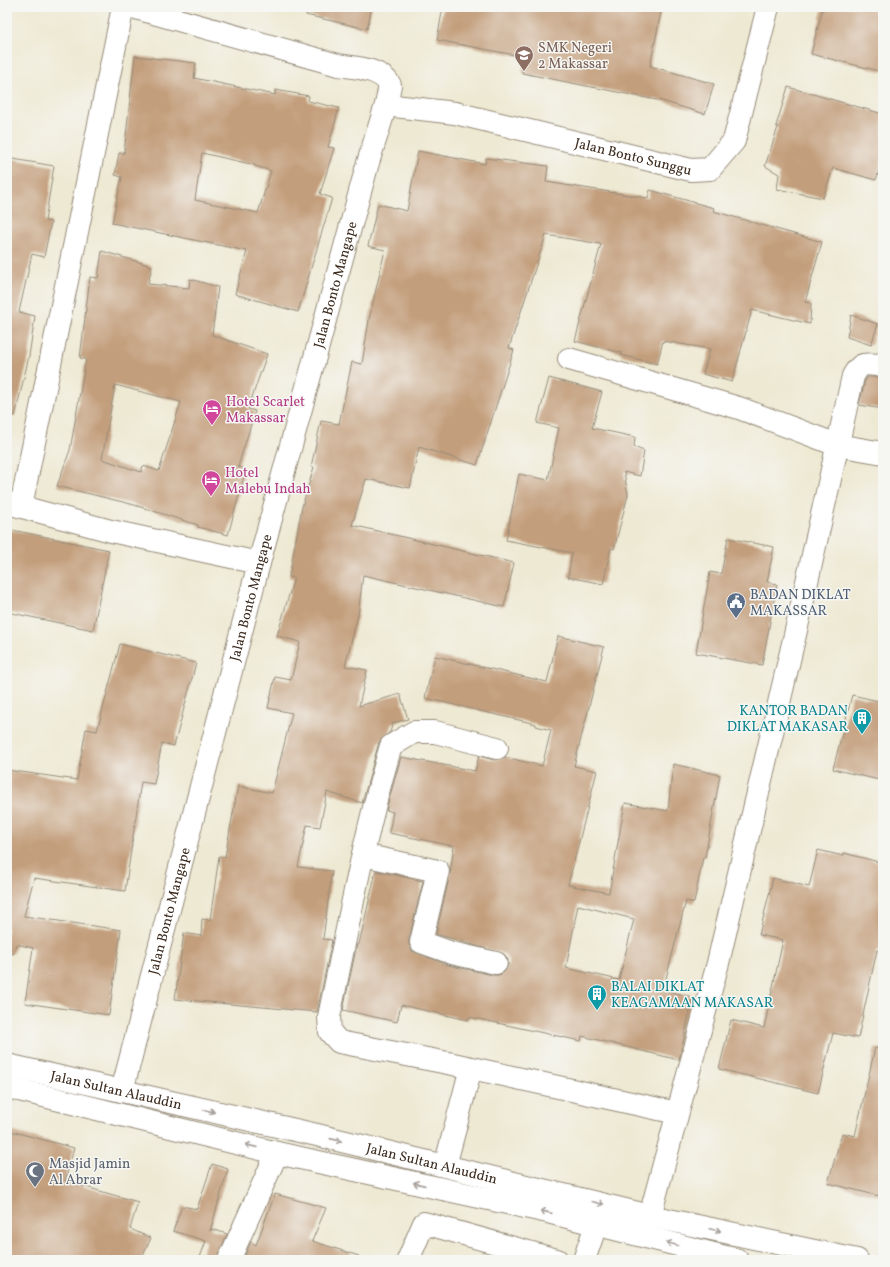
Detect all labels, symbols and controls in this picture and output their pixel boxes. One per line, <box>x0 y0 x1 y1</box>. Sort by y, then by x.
place label: SMK Negeri 2 Makassar <box>538 39 612 74</box>
school or university icon: SMK Negeri 2 Makassar <box>513 44 535 72</box>
street label: Jalan Bonto Sunggu <box>573 134 694 181</box>
street label: Jalan Bonto Mangape <box>310 219 363 351</box>
place label: Hotel Scarlet Makassar <box>226 393 305 428</box>
hotel icon: Hotel Scarlet Makassar <box>201 398 223 426</box>
place label: Hotel Malebu Indah <box>225 464 311 499</box>
hotel icon: Hotel Malebu Indah <box>200 469 222 497</box>
street label: Jalan Bonto Mangape <box>226 532 278 663</box>
place label: BADAN DIKLAT MAKASSAR <box>750 586 851 621</box>
public building icon: BADAN DIKLAT MAKASSAR <box>725 591 747 619</box>
place label: KANTOR BADAN DIKLAT MAKASAR <box>727 702 848 737</box>
building icon: KANTOR BADAN DIKLAT MAKASAR <box>851 707 873 735</box>
street label: Jalan Bonto Mangape <box>145 845 196 977</box>
place label: BALAI DIKLAT KEAGAMAAN MAKASAR <box>611 978 774 1013</box>
building icon: BALAI DIKLAT KEAGAMAAN MAKASAR <box>586 983 608 1011</box>
street label: Jalan Sultan Alauddin <box>48 1067 183 1115</box>
one-way arrow <box>202 1107 215 1115</box>
one-way arrow <box>329 1136 342 1144</box>
street label: Jalan Sultan Alauddin <box>364 1139 499 1189</box>
one-way arrow <box>245 1142 258 1150</box>
place label: Masjid Jamin Al Abrar <box>49 1155 130 1190</box>
mosque icon: Masjid Jamin Al Abrar <box>24 1160 46 1188</box>
one-way arrow <box>413 1179 426 1187</box>
one-way arrow <box>591 1200 604 1207</box>
one-way arrow <box>540 1207 553 1215</box>
one-way arrow <box>708 1227 721 1235</box>
one-way arrow <box>666 1240 679 1247</box>

